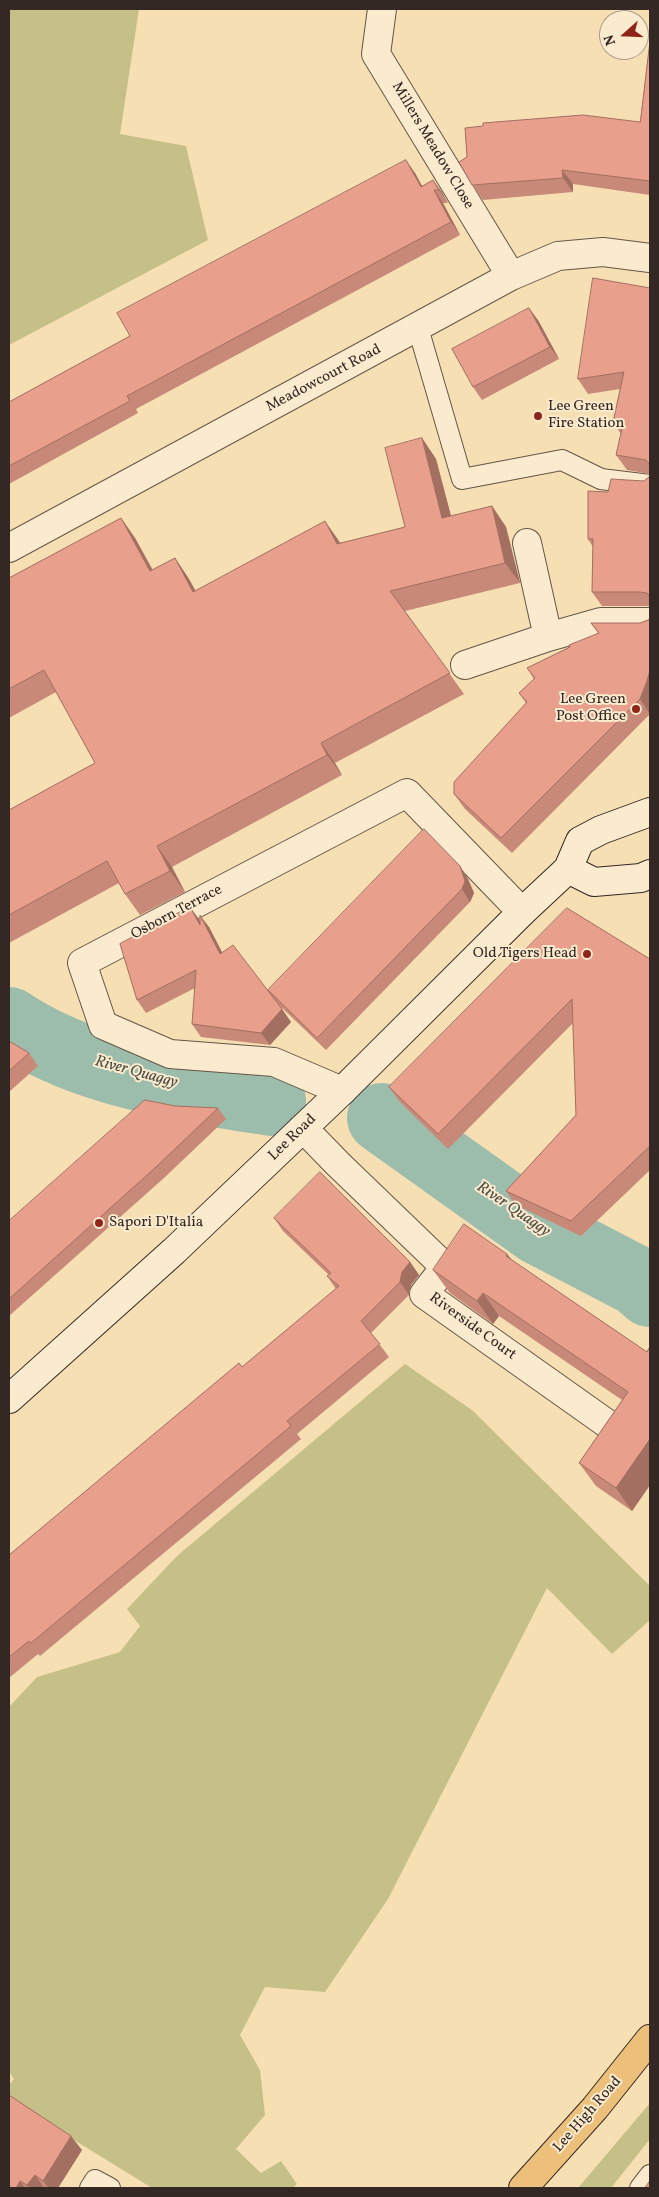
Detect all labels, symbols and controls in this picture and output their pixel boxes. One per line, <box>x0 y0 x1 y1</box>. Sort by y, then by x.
north arrow <box>599 10 649 60</box>
text: N <box>600 32 621 48</box>
street label: Millers Meadow Close <box>387 79 477 213</box>
street label: Meadowcourt Road <box>263 341 385 417</box>
place label: Lee Green Fire Station <box>548 398 624 433</box>
marker: Lee Green Fire Station <box>532 410 544 422</box>
place label: Lee Green Post Office <box>556 691 626 726</box>
marker: Lee Green Post Office <box>630 703 642 715</box>
street label: Osborn Terrace <box>128 881 226 945</box>
place label: Old Tigers Head <box>473 945 577 963</box>
marker: Old Tigers Head <box>581 948 593 960</box>
water label: River Quaggy <box>92 1053 180 1093</box>
street label: Lee Road <box>265 1111 321 1165</box>
water label: River Quaggy <box>472 1178 554 1242</box>
place label: Sapori D'Italia <box>109 1214 203 1232</box>
marker: Sapori D'Italia <box>93 1217 105 1229</box>
street label: Riverside Court <box>425 1289 519 1365</box>
street label: Lee High Road <box>550 2073 626 2157</box>

